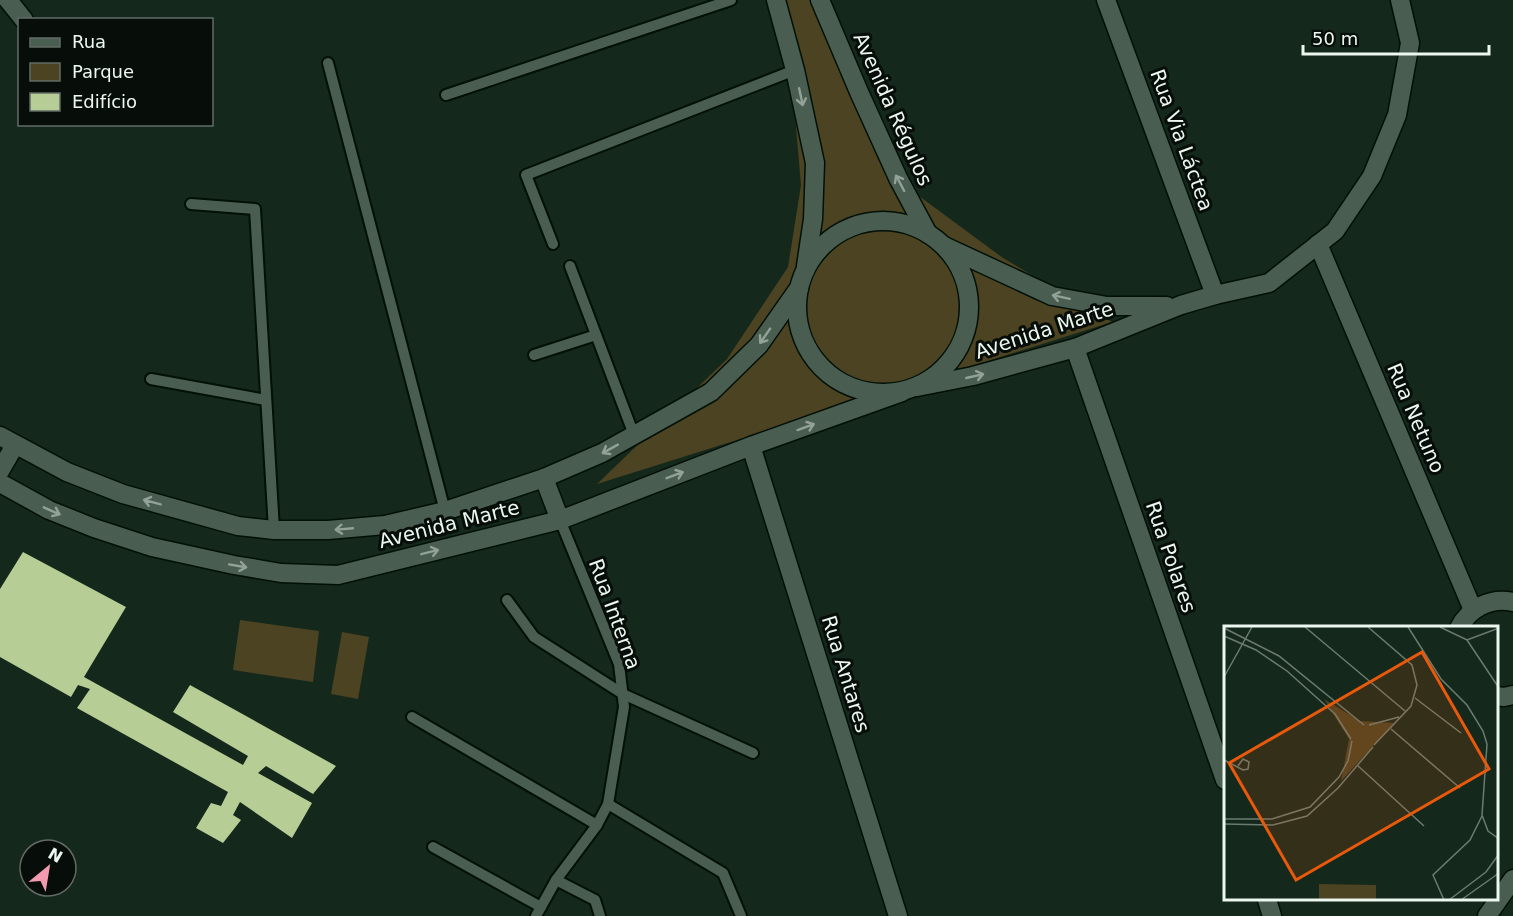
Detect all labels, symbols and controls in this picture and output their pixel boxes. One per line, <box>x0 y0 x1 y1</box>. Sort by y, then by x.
legend <box>18 18 213 126</box>
scale bar <box>1303 18 1489 56</box>
text: 50 m <box>1312 28 1358 49</box>
street label: Avenida Régulos <box>848 29 938 189</box>
text: Rua <box>72 31 106 52</box>
text: Parque <box>72 61 134 82</box>
street label: Rua Via Láctea <box>1145 66 1219 214</box>
one-way arrow <box>796 87 807 106</box>
text: Edifício <box>72 91 137 112</box>
one-way arrow <box>894 174 905 192</box>
one-way arrow <box>1051 291 1071 302</box>
street label: Avenida Marte <box>972 296 1116 364</box>
one-way arrow <box>759 327 771 343</box>
street label: Rua Netuno <box>1382 359 1450 477</box>
one-way arrow <box>965 369 984 381</box>
one-way arrow <box>796 420 815 431</box>
one-way arrow <box>601 444 619 455</box>
one-way arrow <box>666 469 684 480</box>
street label: Avenida Marte <box>376 495 522 553</box>
one-way arrow <box>143 496 162 508</box>
street label: Rua Polares <box>1141 498 1201 616</box>
one-way arrow <box>42 505 60 517</box>
one-way arrow <box>334 523 354 534</box>
one-way arrow <box>420 546 439 558</box>
street label: Rua Interna <box>584 555 646 673</box>
one-way arrow <box>228 561 247 572</box>
street label: Rua Antares <box>817 613 875 735</box>
inset map <box>1224 626 1498 901</box>
north arrow <box>18 838 78 898</box>
text: N <box>45 844 66 867</box>

